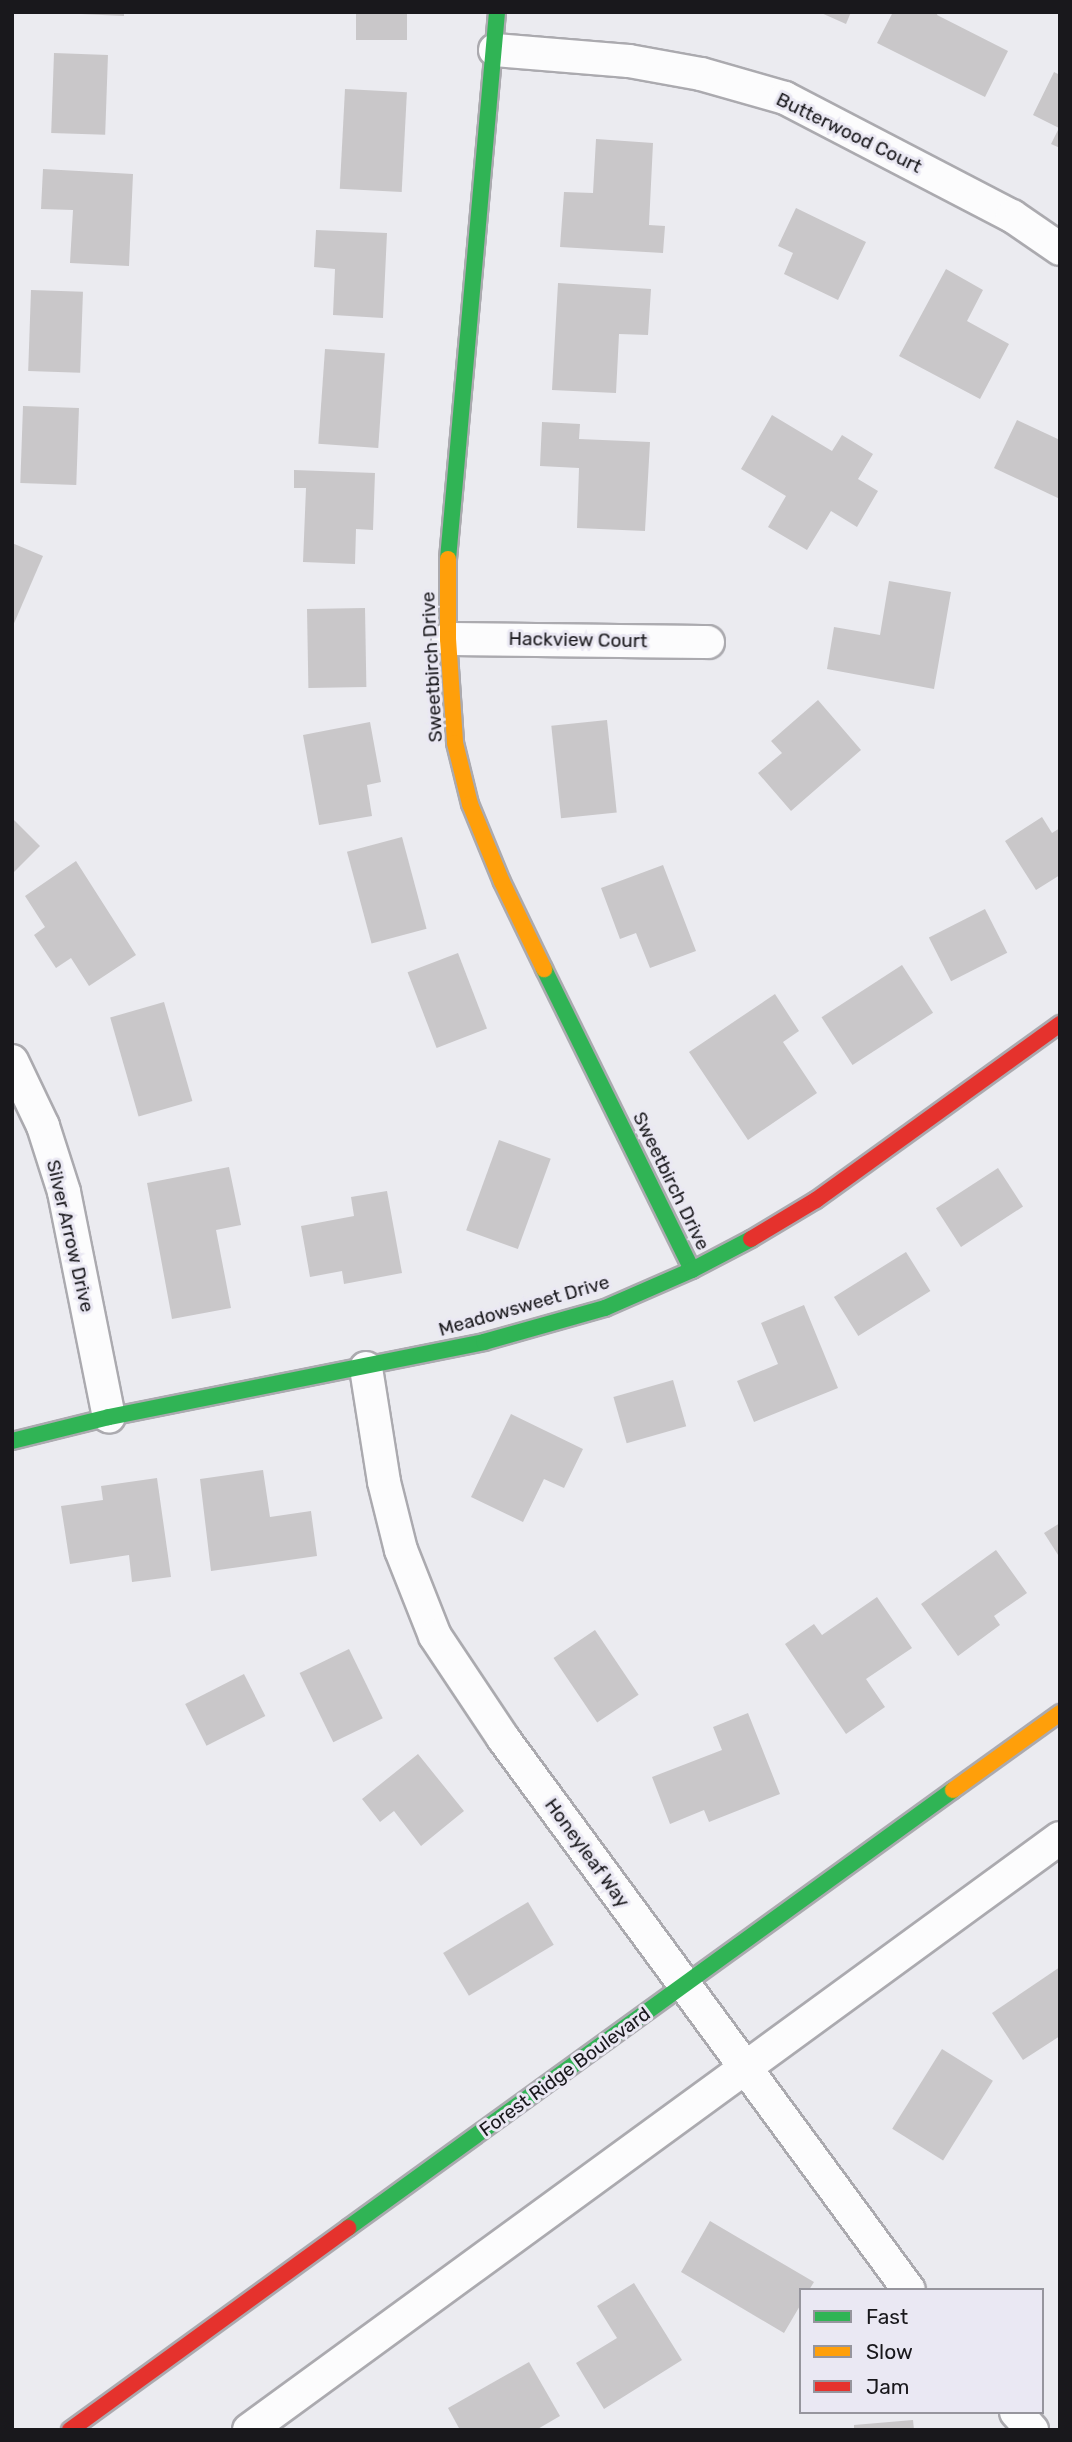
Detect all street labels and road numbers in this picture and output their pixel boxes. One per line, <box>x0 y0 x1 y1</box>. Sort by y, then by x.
street label: Butterwood Court <box>772 88 926 178</box>
street label: Sweetbirch Drive <box>417 591 447 743</box>
street label: Hackview Court <box>508 627 648 653</box>
street label: Sweetbirch Drive <box>628 1108 714 1254</box>
street label: Silver Arrow Drive <box>41 1157 99 1315</box>
street label: Meadowsweet Drive <box>436 1271 612 1341</box>
street label: Honeyleaf Way <box>540 1794 634 1912</box>
street label: Forest Ridge Boulevard <box>475 2002 655 2142</box>

